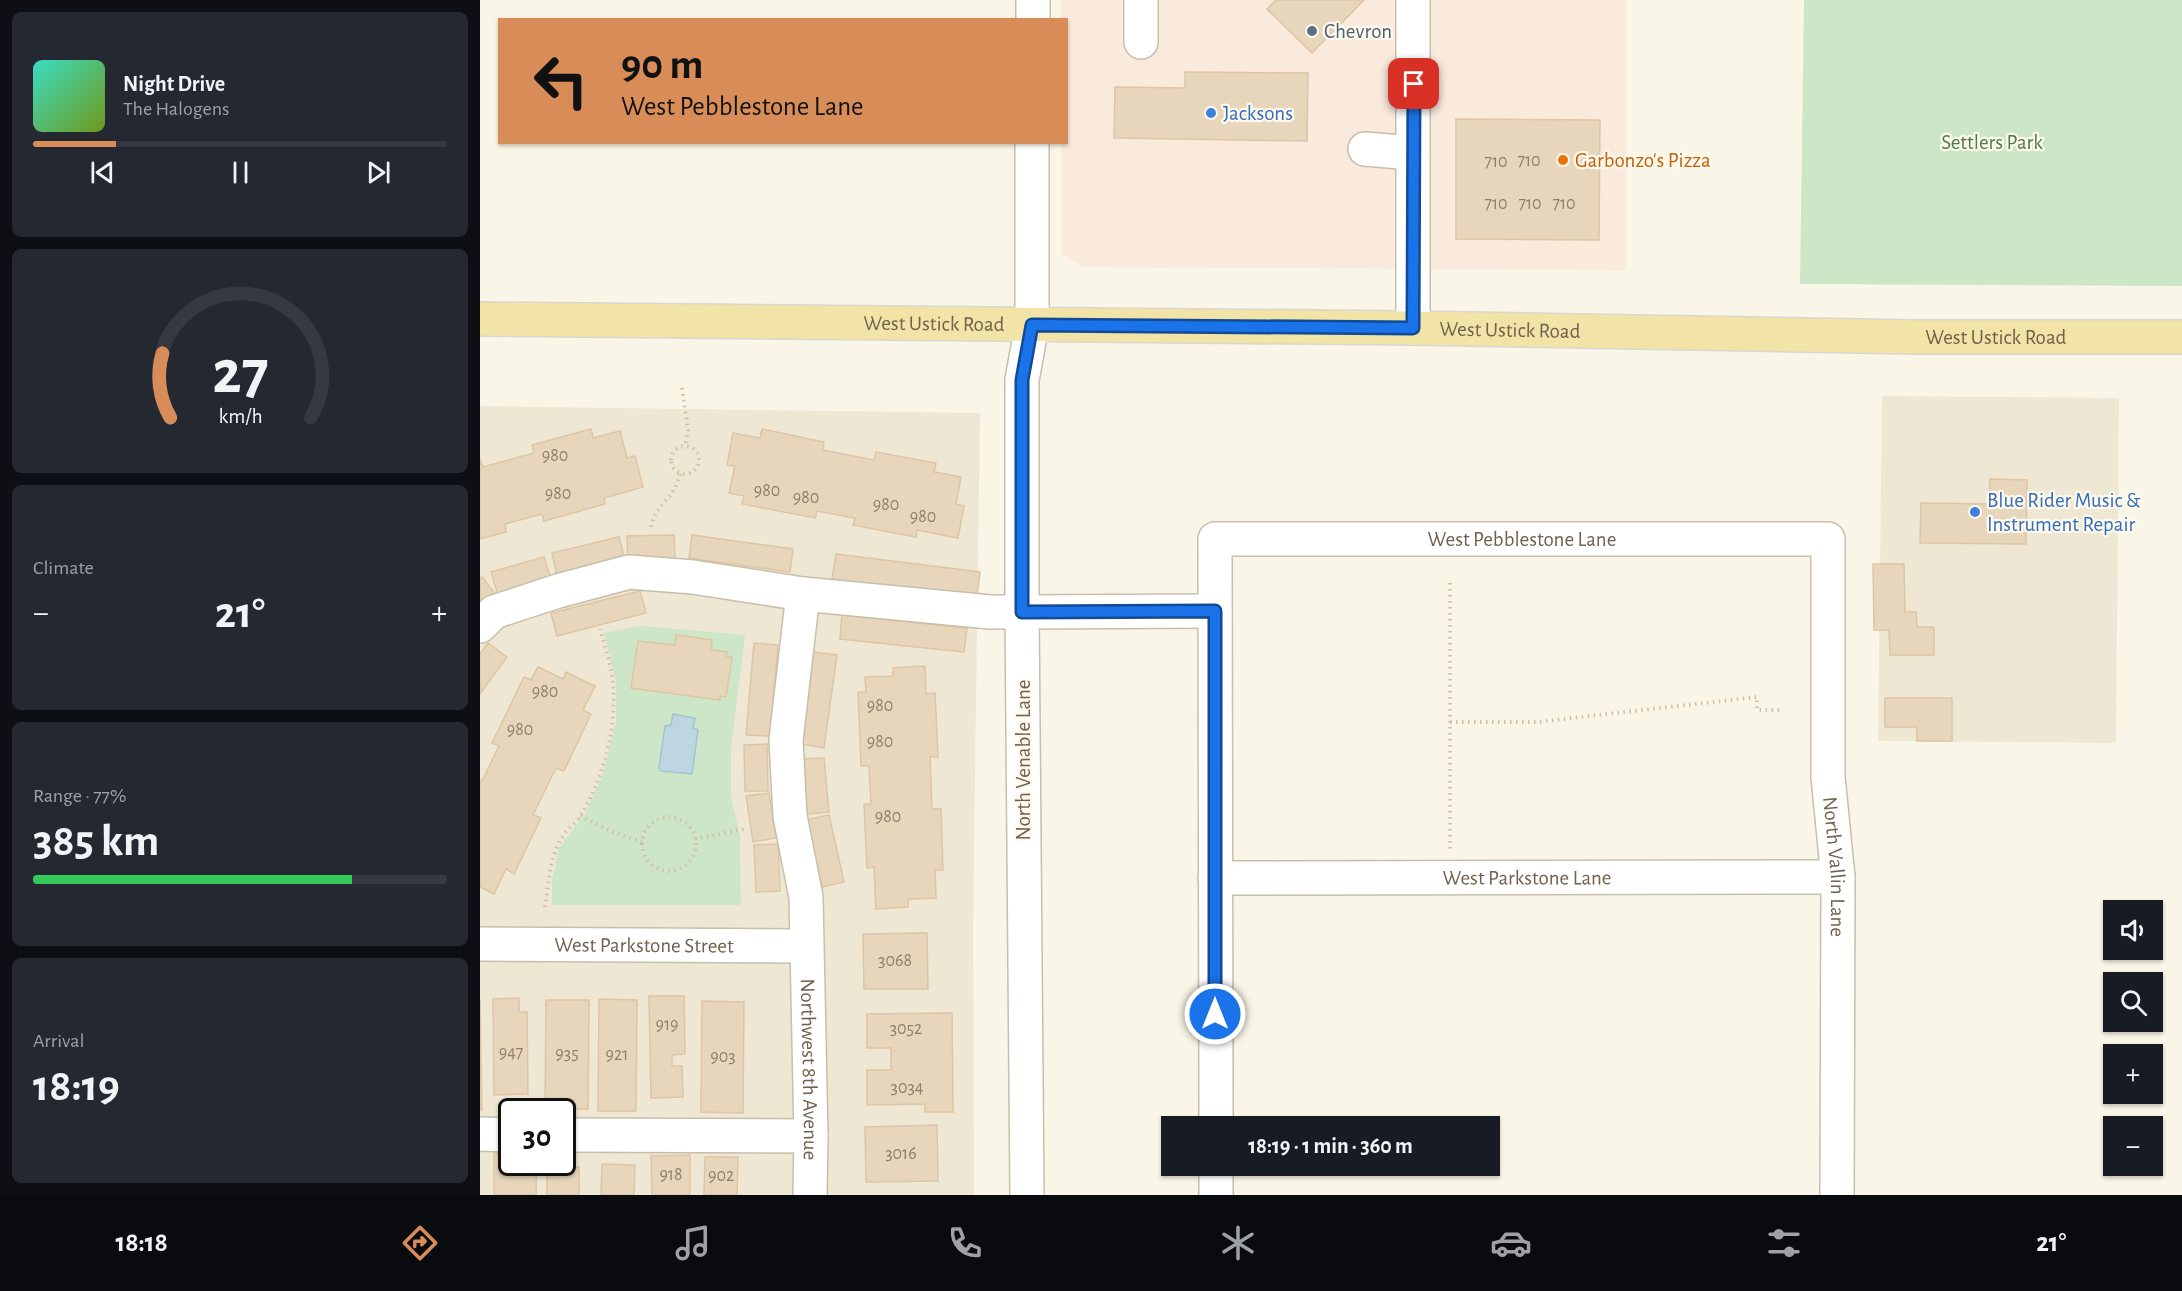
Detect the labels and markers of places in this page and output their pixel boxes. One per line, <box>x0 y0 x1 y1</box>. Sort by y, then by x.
place label: Chevron <box>1324 21 1392 42</box>
marker: Chevron <box>1305 24 1319 38</box>
pin <box>1388 58 1439 109</box>
place label: Jacksons <box>1223 103 1293 124</box>
marker: Jacksons <box>1204 106 1218 120</box>
place label: Garbonzo's Pizza <box>1575 150 1711 171</box>
marker: Garbonzo's Pizza <box>1556 153 1570 167</box>
place label: Blue Rider Music & Instrument Repair <box>1987 490 2141 535</box>
marker: Blue Rider Music & Instrument Repair <box>1968 505 1982 519</box>

